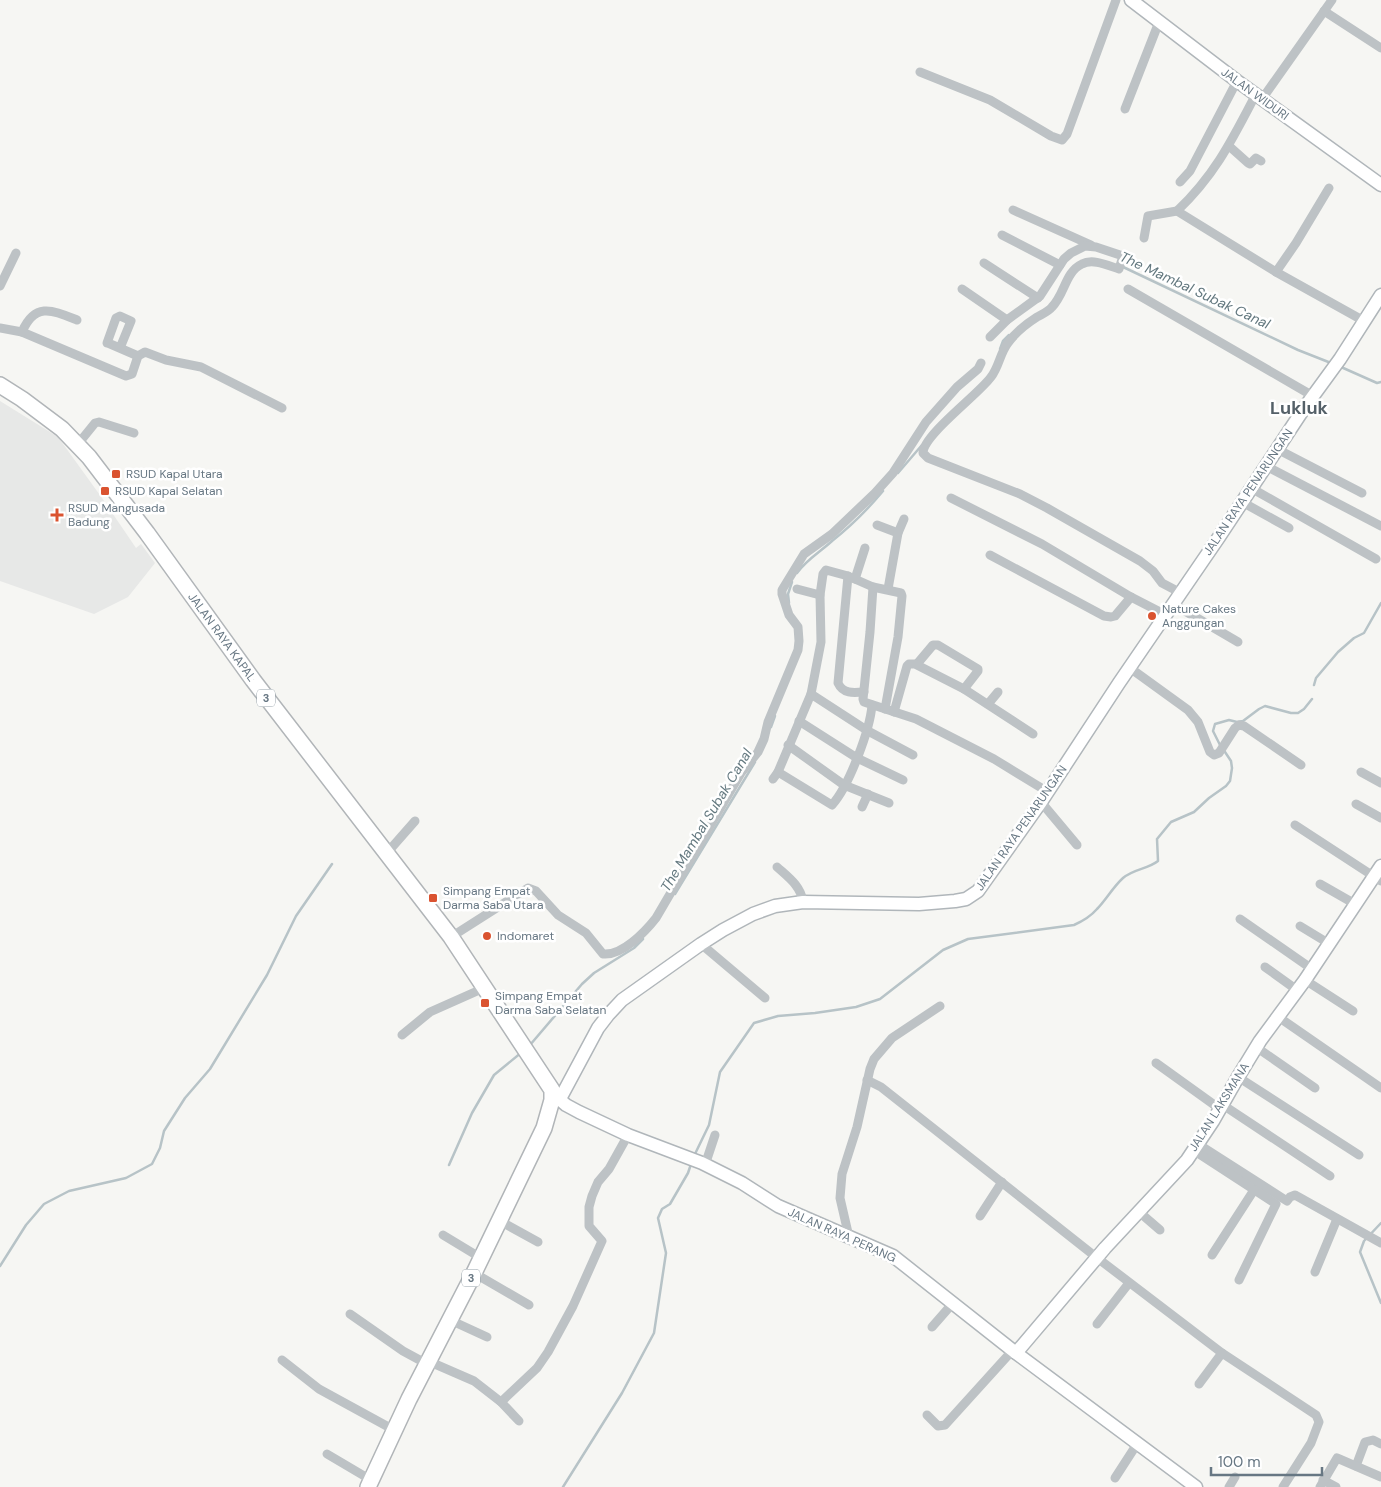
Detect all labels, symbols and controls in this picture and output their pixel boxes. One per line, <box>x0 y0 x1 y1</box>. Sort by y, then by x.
street label: JALAN WIDURI <box>1218 64 1292 124</box>
water label: The Mambal Subak Canal <box>1117 247 1274 333</box>
district label: Lukluk <box>1270 396 1329 420</box>
street label: JALAN RAYA PENARUNGAN <box>1200 426 1296 558</box>
place label: RSUD Kapal Utara <box>126 466 223 482</box>
marker: RSUD Kapal Utara <box>110 468 122 480</box>
place label: RSUD Kapal Selatan <box>115 483 223 499</box>
marker: RSUD Kapal Selatan <box>99 485 111 497</box>
place label: RSUD Mangusada Badung <box>68 500 165 530</box>
marker: RSUD Mangusada Badung <box>50 508 64 522</box>
street label: JALAN RAYA KAPAL <box>184 589 260 685</box>
place label: Nature Cakes Anggungan <box>1162 601 1236 631</box>
marker: Nature Cakes Anggungan <box>1146 610 1158 622</box>
road number: 3 <box>257 690 275 706</box>
water label: The Mambal Subak Canal <box>656 744 756 895</box>
street label: JALAN RAYA PENARUNGAN <box>972 762 1070 894</box>
place label: Simpang Empat Darma Saba Utara <box>443 883 543 913</box>
marker: Simpang Empat Darma Saba Utara <box>427 892 439 904</box>
place label: Indomaret <box>497 928 554 944</box>
marker: Indomaret <box>481 930 493 942</box>
place label: Simpang Empat Darma Saba Selatan <box>495 988 606 1018</box>
marker: Simpang Empat Darma Saba Selatan <box>479 997 491 1009</box>
street label: JALAN LAKSMANA <box>1185 1059 1253 1154</box>
street label: JALAN RAYA PERANG <box>785 1204 899 1266</box>
road number: 3 <box>462 1270 480 1286</box>
scale bar <box>1211 1444 1322 1476</box>
text: 100 m <box>1218 1452 1261 1472</box>

